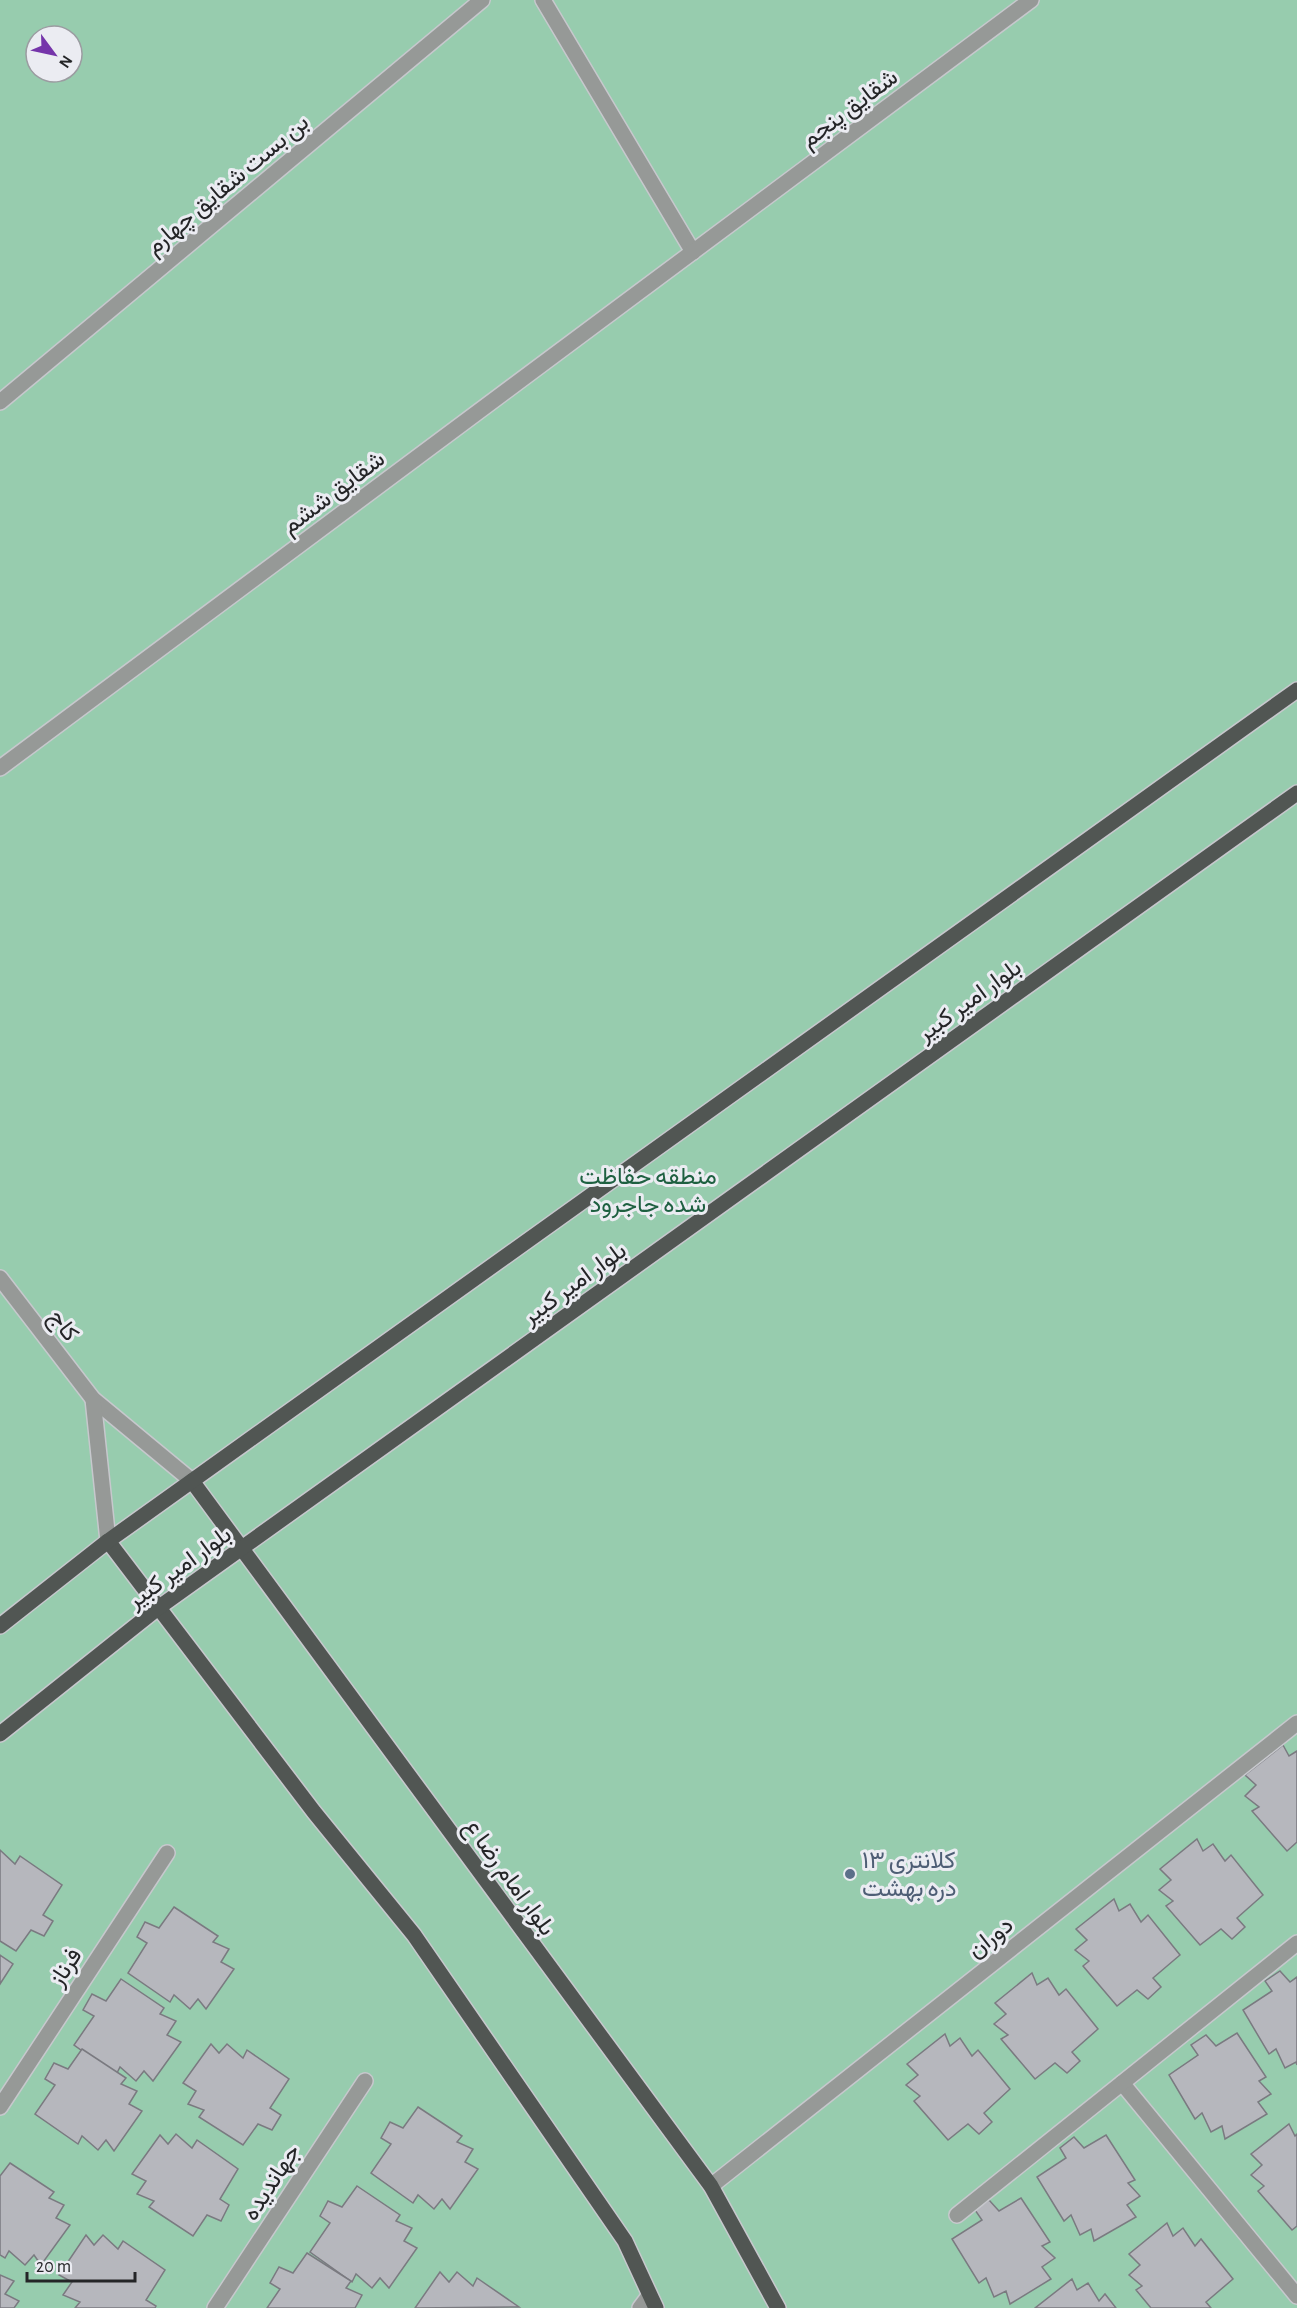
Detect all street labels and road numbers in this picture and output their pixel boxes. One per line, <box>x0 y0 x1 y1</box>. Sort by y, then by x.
street label: شقایق پنجم <box>797 65 904 155</box>
street label: بن بست شقایق چهارم <box>142 110 315 262</box>
street label: شقایق ششم <box>278 447 391 541</box>
street label: بلوار امیر کبیر <box>912 955 1027 1049</box>
street label: بلوار امیر کبیر <box>517 1238 632 1332</box>
street label: کاج <box>41 1305 83 1348</box>
street label: بلوار امیر کبیر <box>122 1522 237 1616</box>
street label: بلوار امام رضا ع <box>457 1815 559 1942</box>
street label: دوران <box>963 1913 1019 1964</box>
street label: فرناز <box>44 1944 88 1993</box>
street label: جهاندیده <box>239 2140 307 2226</box>

